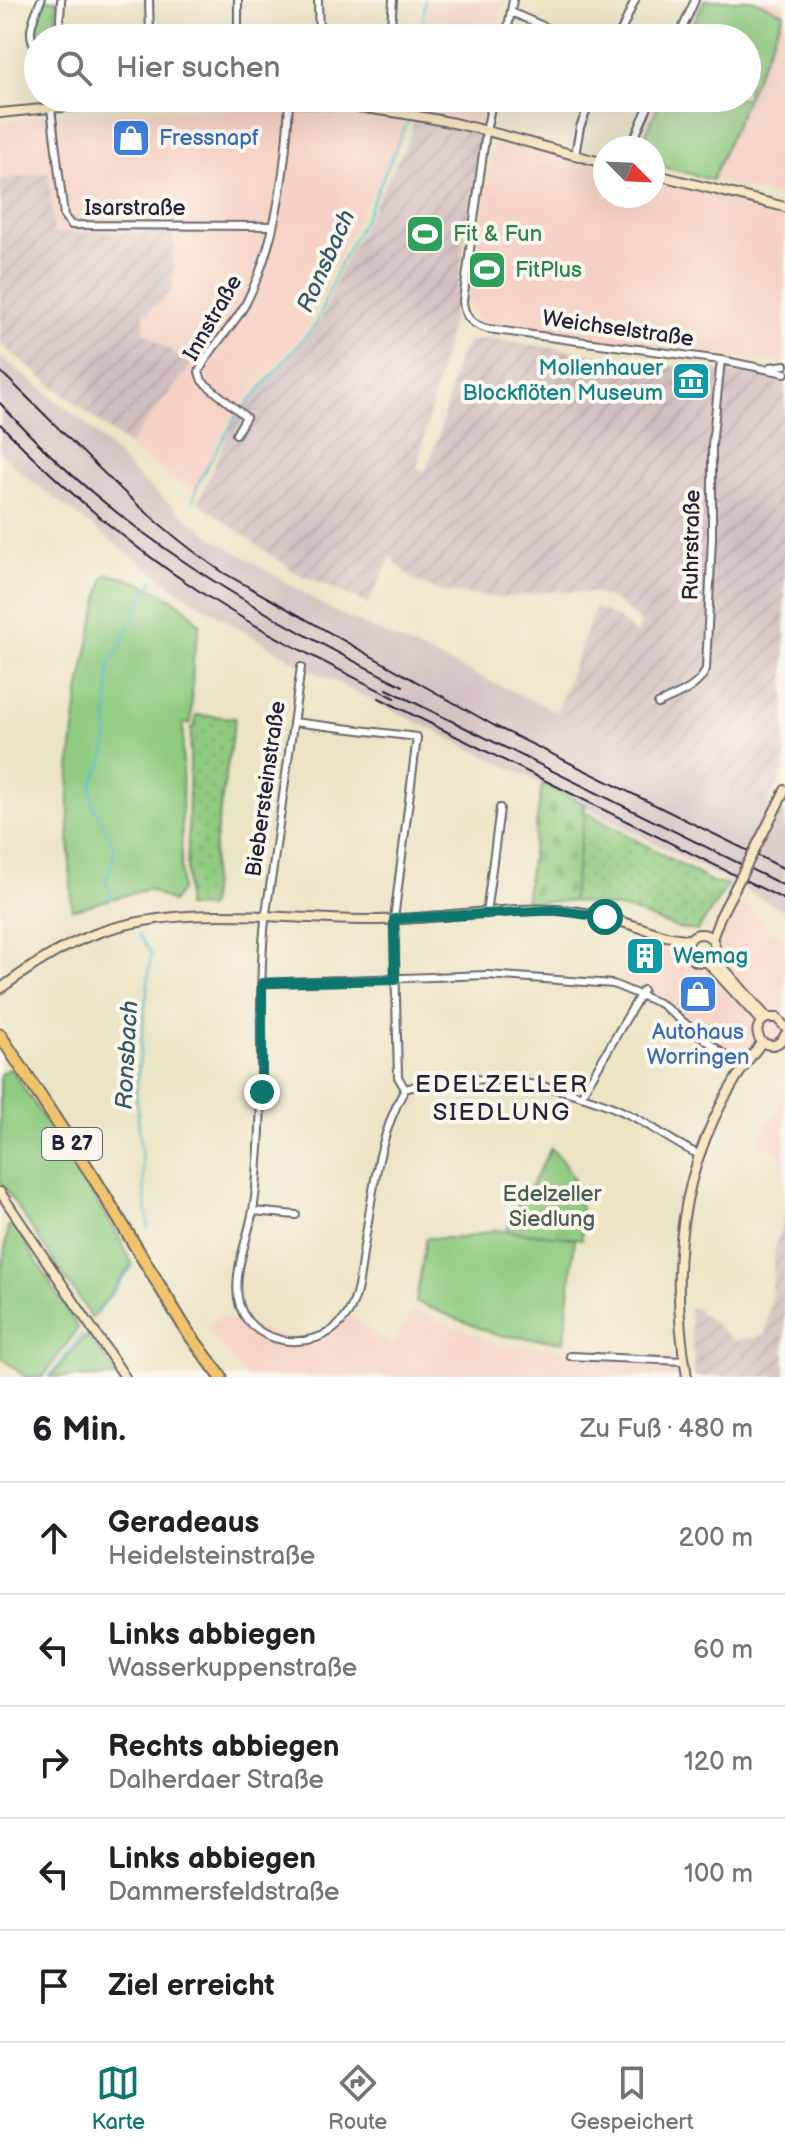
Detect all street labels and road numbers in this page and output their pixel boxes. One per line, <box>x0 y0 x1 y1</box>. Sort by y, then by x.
street label: Isarstraße <box>84 195 186 222</box>
street label: Innstraße <box>178 270 248 366</box>
street label: Weichselstraße <box>541 305 695 353</box>
street label: Ruhrstraße <box>678 489 706 601</box>
street label: Biebersteinstraße <box>240 699 292 879</box>
road number: B 27 <box>42 1128 102 1160</box>

